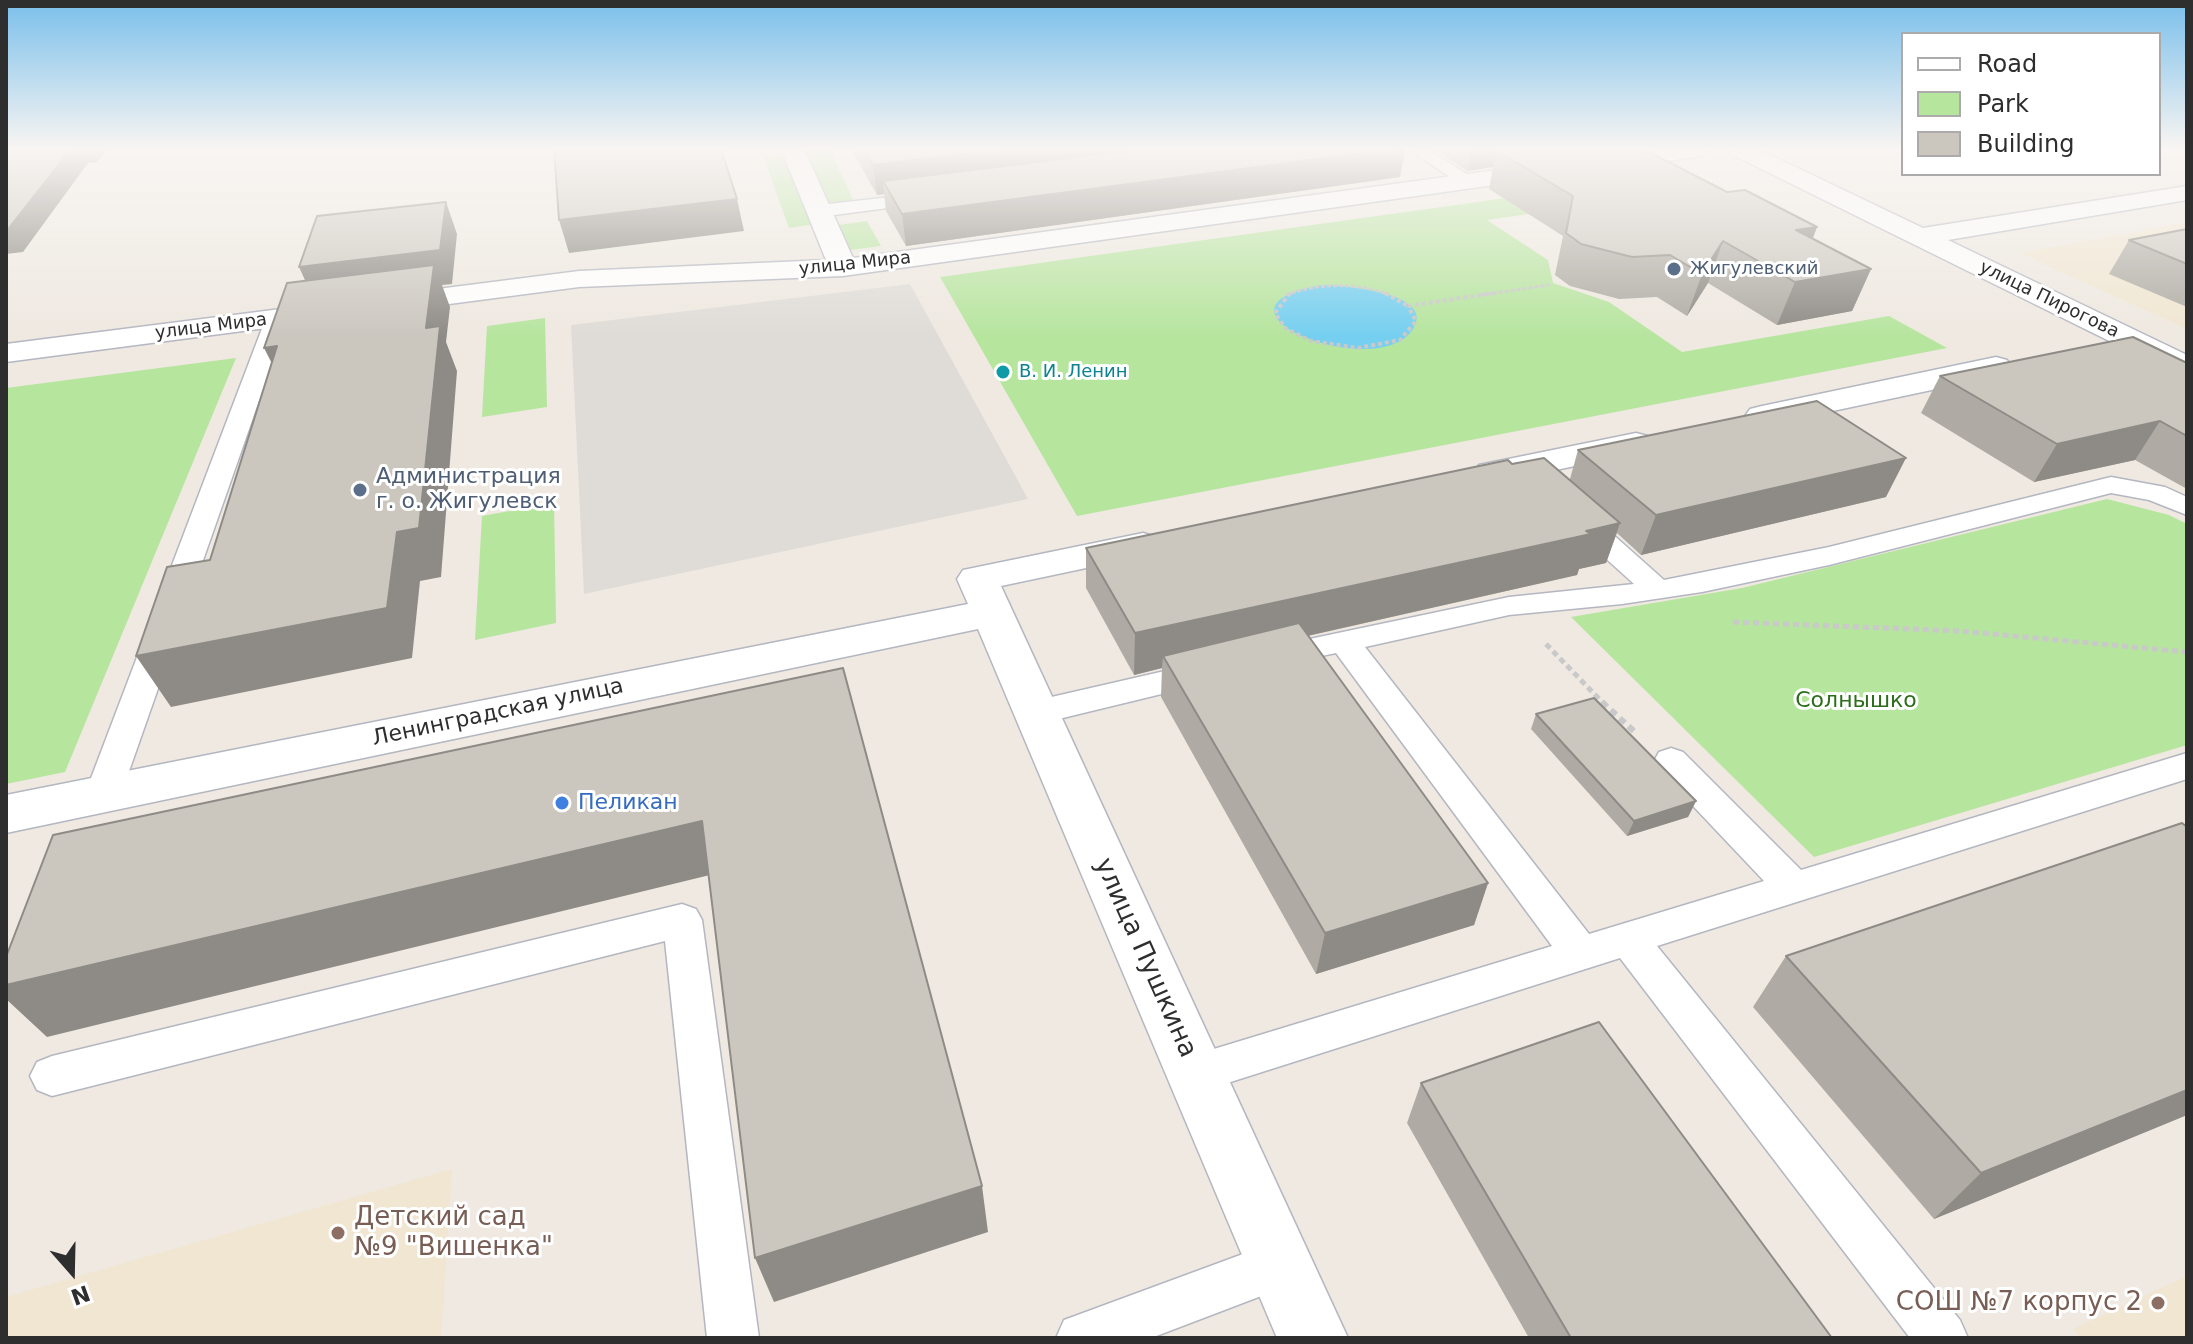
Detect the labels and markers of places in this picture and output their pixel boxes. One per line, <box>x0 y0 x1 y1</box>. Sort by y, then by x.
place label: Жигулевский <box>1690 258 1819 280</box>
marker: Жигулевский <box>1665 260 1683 278</box>
place label: В. И. Ленин <box>1019 361 1128 383</box>
marker: В. И. Ленин <box>994 363 1012 381</box>
place label: Администрация г. о. Жигулевск <box>376 464 561 516</box>
marker: Администрация г. о. Жигулевск <box>351 481 369 499</box>
place label: Пеликан <box>578 790 678 816</box>
marker: Пеликан <box>553 794 571 812</box>
place label: Детский сад №9 "Вишенка" <box>354 1202 553 1264</box>
marker: Детский сад №9 "Вишенка" <box>329 1224 347 1242</box>
place label: СОШ №7 корпус 2 <box>1896 1287 2142 1319</box>
marker: СОШ №7 корпус 2 <box>2149 1294 2167 1312</box>

